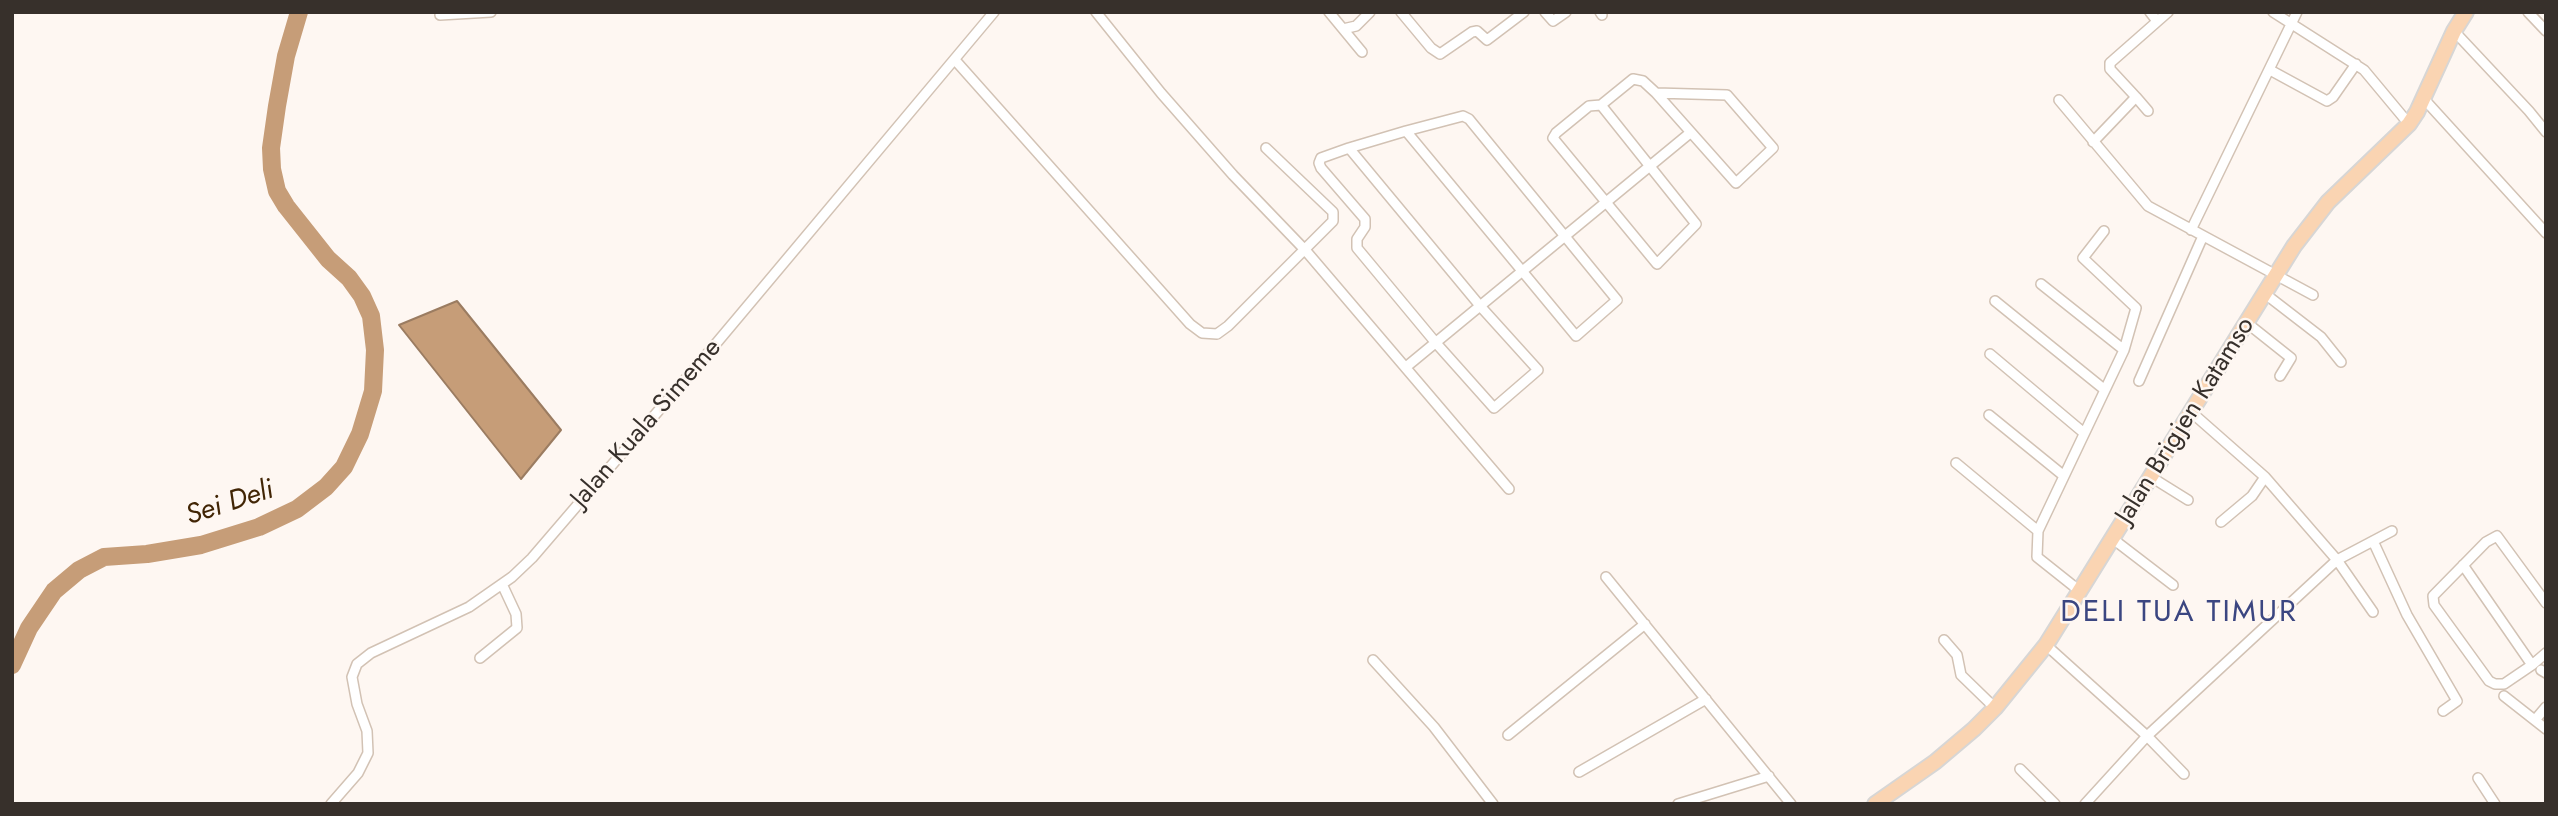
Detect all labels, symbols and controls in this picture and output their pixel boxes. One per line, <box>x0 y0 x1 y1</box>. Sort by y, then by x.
street label: Jalan Brigjen Katamso <box>2110 312 2262 530</box>
street label: Jalan Kuala Simeme <box>565 333 729 515</box>
water label: Sei Deli <box>182 474 278 534</box>
district label: DELI TUA TIMUR <box>2062 596 2296 632</box>

